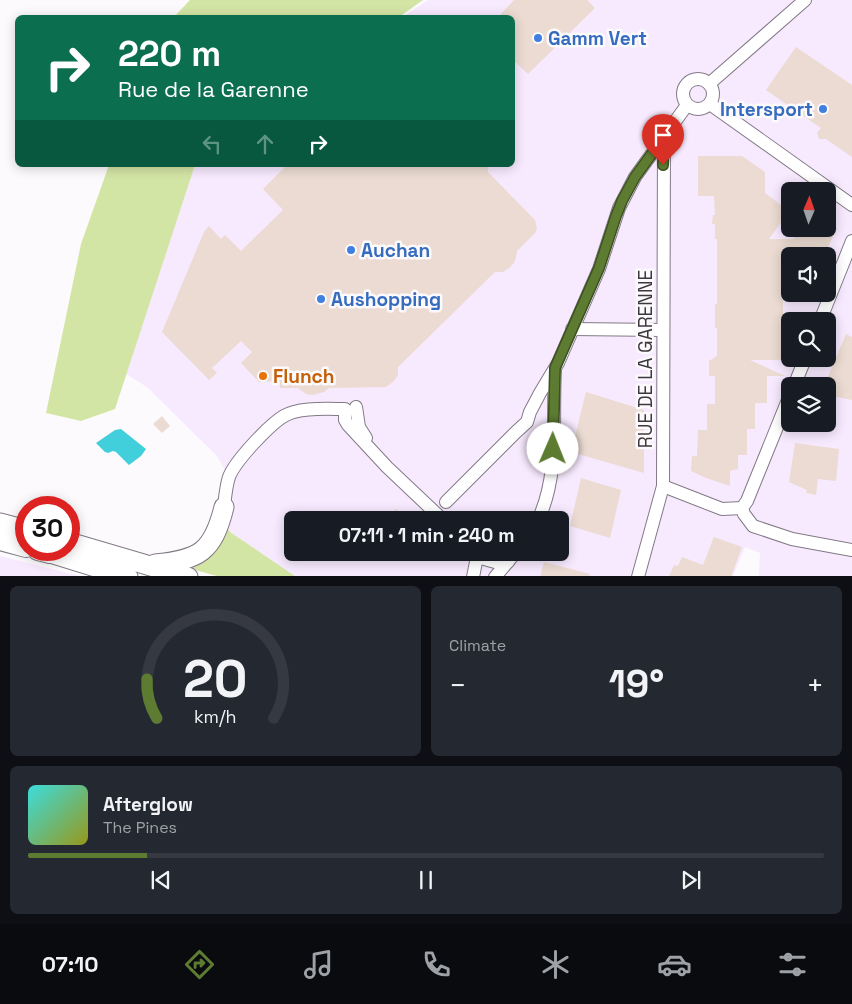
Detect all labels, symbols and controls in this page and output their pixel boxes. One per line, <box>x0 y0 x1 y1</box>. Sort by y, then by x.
place label: Gamm Vert <box>548 26 647 51</box>
text: 220 m <box>118 32 221 76</box>
marker: Gamm Vert <box>532 32 544 44</box>
icon: right <box>35 35 100 100</box>
text: Rue de la Garenne <box>118 75 309 103</box>
place label: Intersport <box>720 97 813 122</box>
marker: Intersport <box>817 103 829 115</box>
pin <box>642 114 684 165</box>
icon: arrive <box>649 121 677 149</box>
icon: left <box>198 130 226 158</box>
icon: ahead <box>251 130 279 158</box>
icon: right <box>304 130 332 158</box>
north arrow <box>781 182 836 238</box>
map controls <box>781 182 836 432</box>
place label: Auchan <box>361 238 430 263</box>
marker: Auchan <box>345 244 357 256</box>
button: sound <box>781 247 836 302</box>
street label: RUE DE LA GARENNE <box>633 270 658 448</box>
place label: Aushopping <box>331 287 441 312</box>
marker: Aushopping <box>315 293 327 305</box>
button: search <box>781 312 836 367</box>
place label: Flunch <box>273 364 334 389</box>
marker: Flunch <box>257 370 269 382</box>
button: layers <box>781 377 836 432</box>
position arrow <box>526 422 578 474</box>
speed limit sign: 30 <box>15 496 80 561</box>
text: 07:11 · 1 min · 240 m <box>339 523 514 548</box>
text: Climate <box>449 635 506 656</box>
text: 20 <box>183 646 248 712</box>
text: 19° <box>609 660 664 708</box>
text: − <box>449 667 466 703</box>
text: + <box>807 667 824 703</box>
text: km/h <box>194 705 237 728</box>
text: Afterglow <box>103 792 193 817</box>
text: The Pines <box>103 817 177 838</box>
icon: previous <box>147 866 175 894</box>
icon: pause <box>412 866 440 894</box>
icon: next <box>677 866 705 894</box>
icon: directions <box>182 947 217 982</box>
icon: music <box>301 947 336 982</box>
icon: phone <box>419 947 454 982</box>
icon: climate <box>538 947 573 982</box>
icon: car <box>657 947 692 982</box>
icon: filters <box>775 947 810 982</box>
text: 07:10 <box>42 950 99 978</box>

